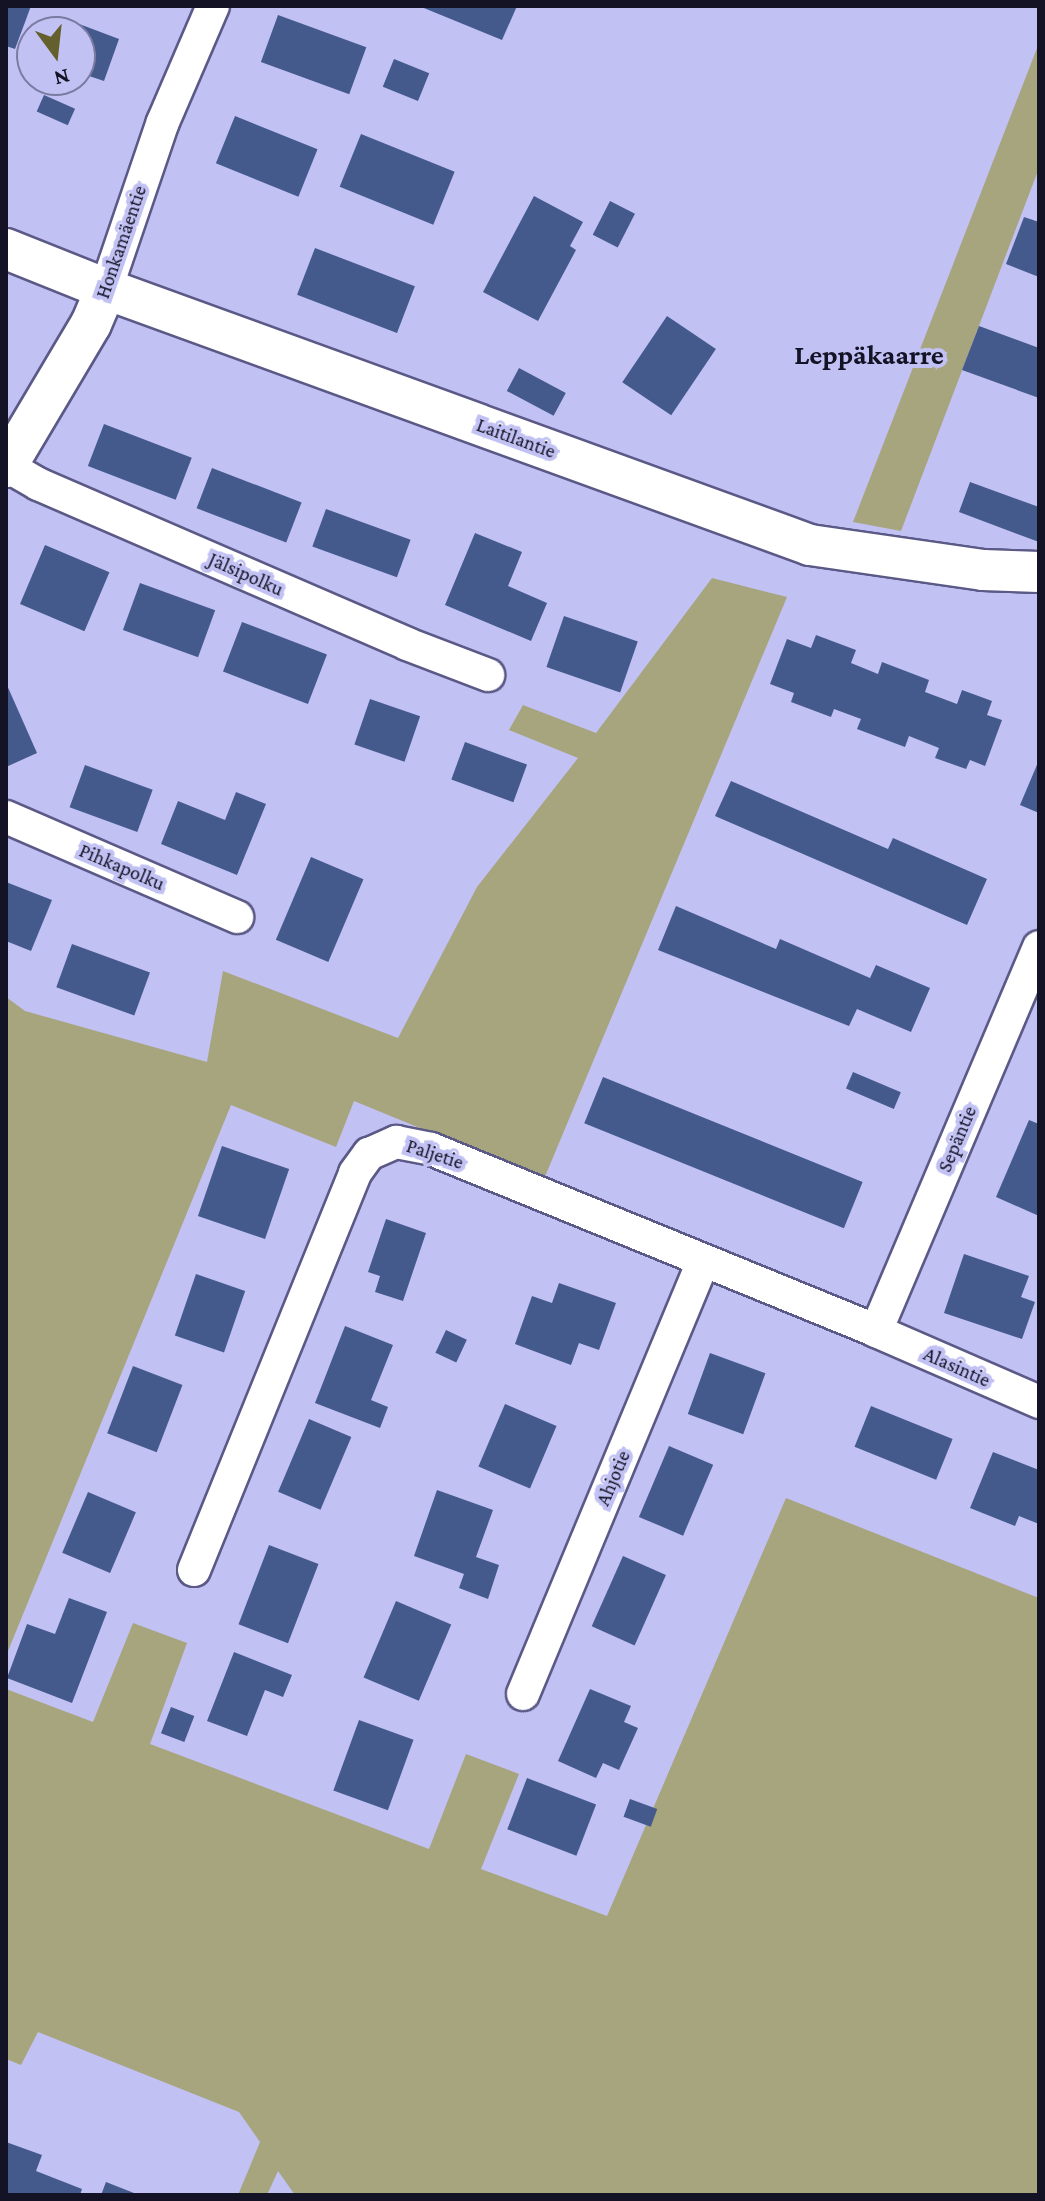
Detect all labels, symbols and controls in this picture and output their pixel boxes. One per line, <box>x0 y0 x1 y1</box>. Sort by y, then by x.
north arrow <box>16 16 96 96</box>
text: N <box>51 64 72 92</box>
street label: Honkamäentie <box>90 182 152 302</box>
district label: Leppäkaarre <box>794 338 944 372</box>
street label: Laitilantie <box>473 413 559 463</box>
street label: Jälsipolku <box>205 547 287 601</box>
street label: Pihkapolku <box>76 838 168 896</box>
street label: Sepäntie <box>932 1102 982 1176</box>
street label: Paljetie <box>403 1134 467 1174</box>
street label: Alasintie <box>920 1342 994 1392</box>
street label: Ahjotie <box>591 1447 635 1509</box>

